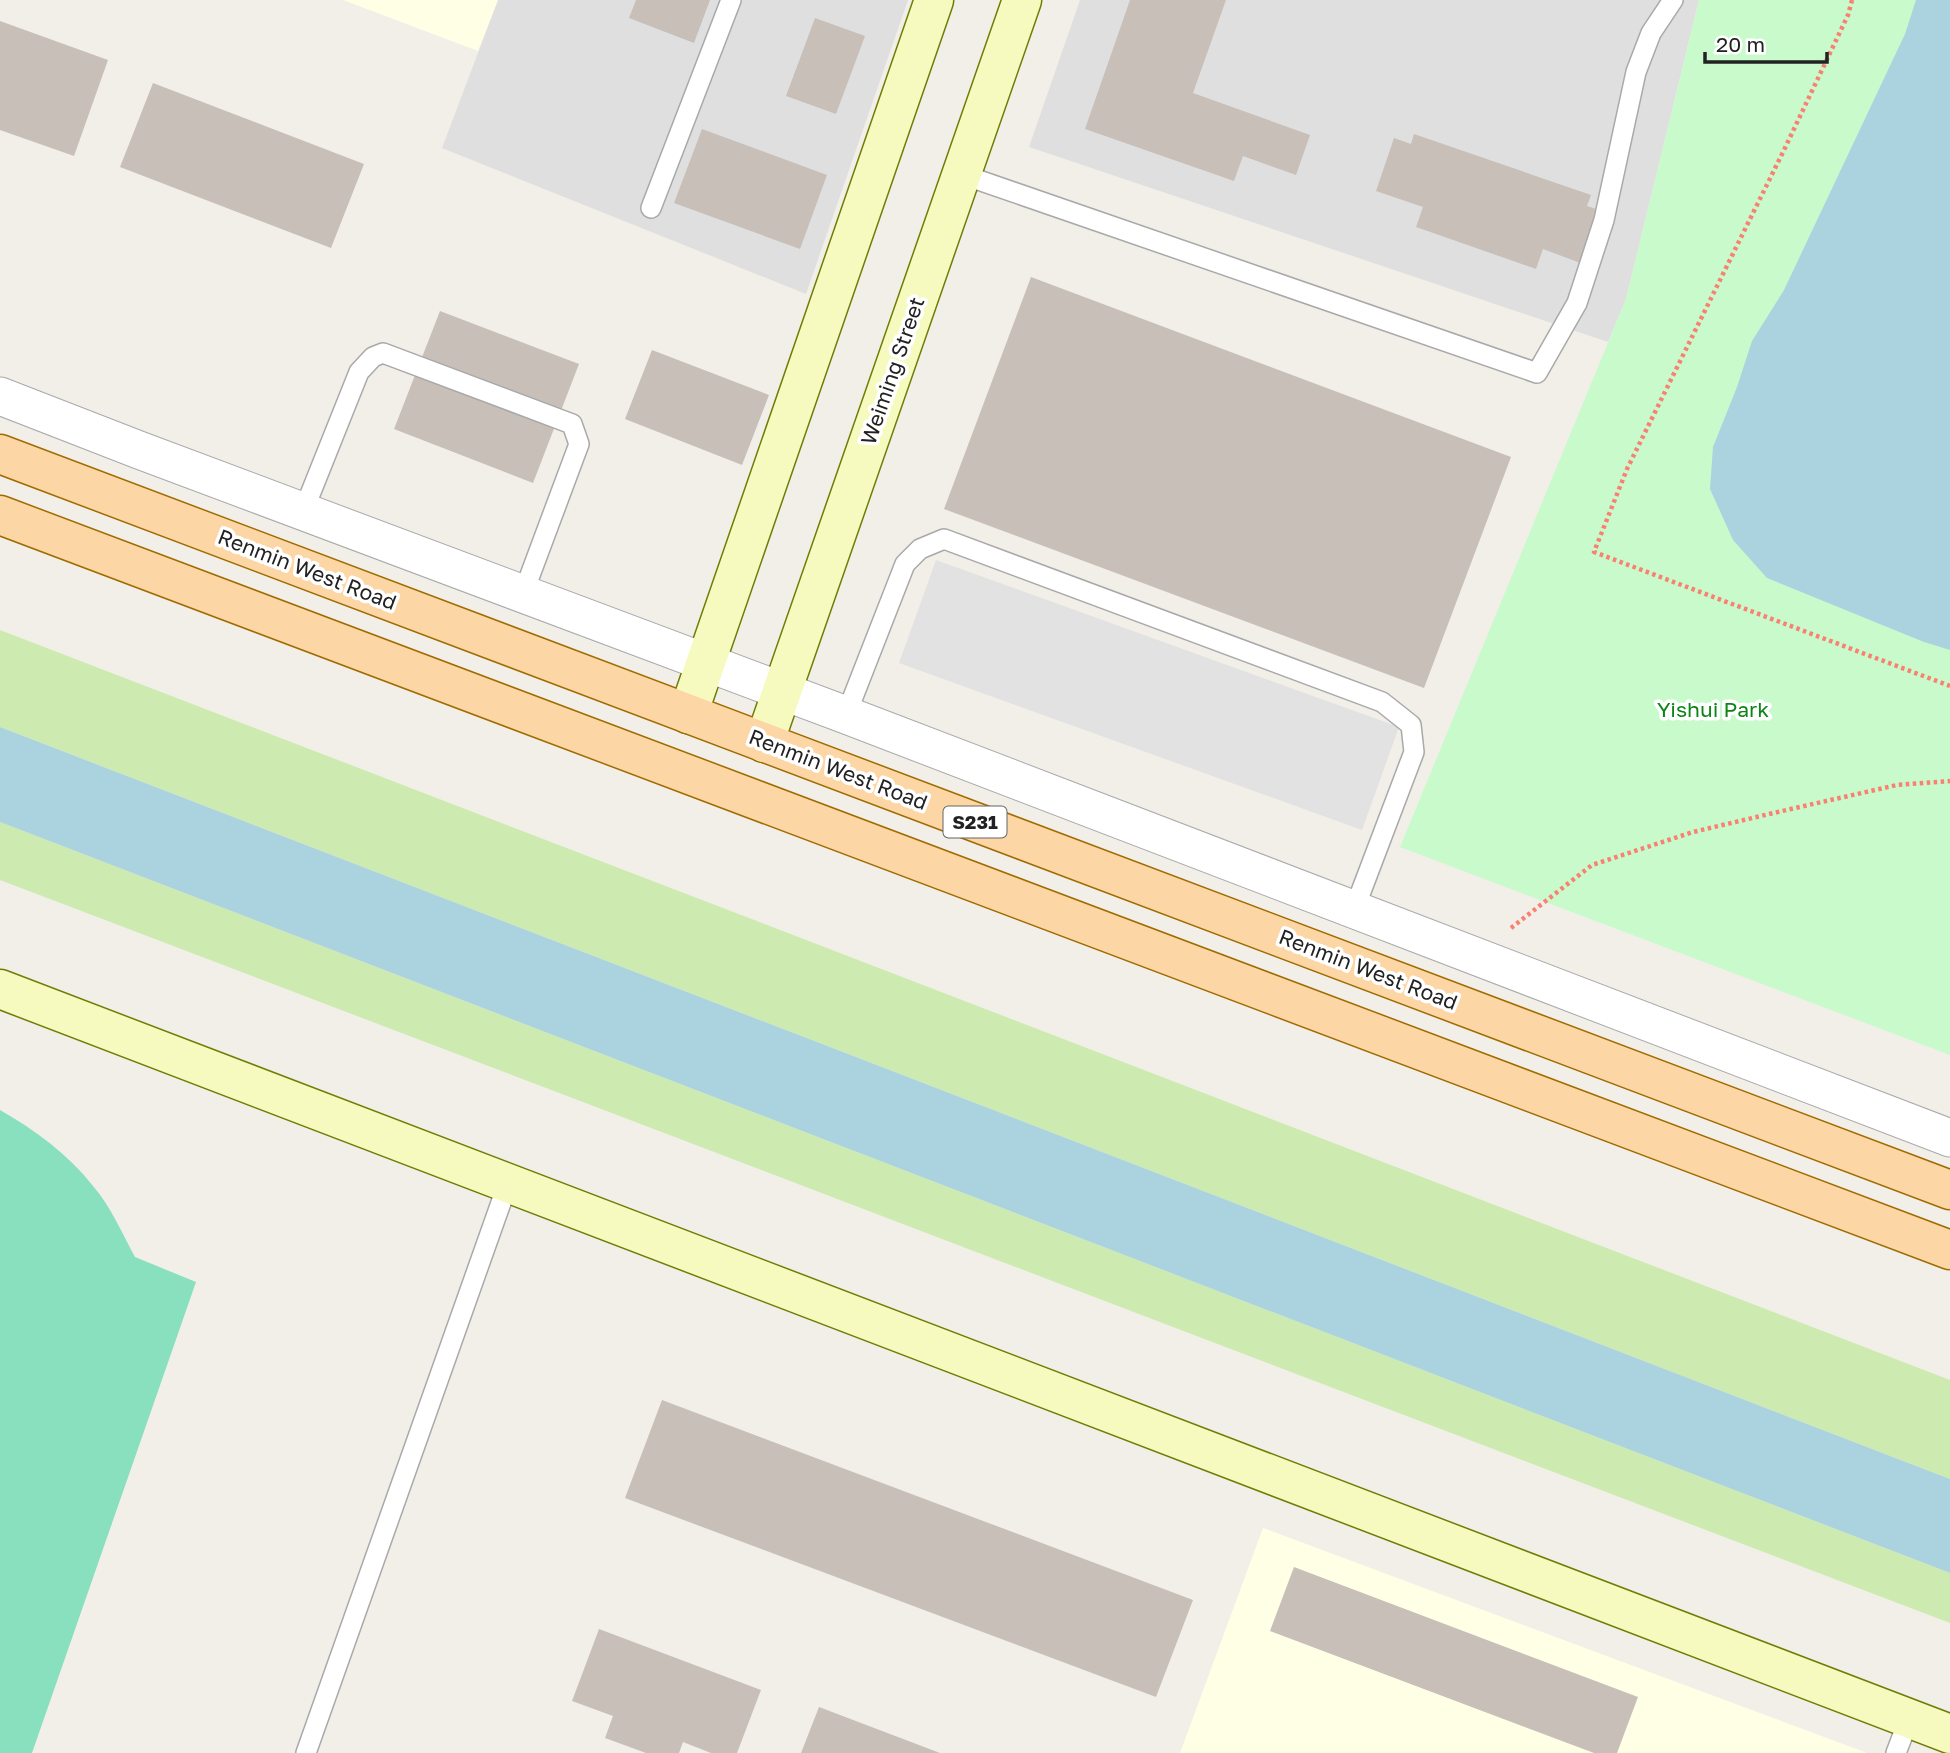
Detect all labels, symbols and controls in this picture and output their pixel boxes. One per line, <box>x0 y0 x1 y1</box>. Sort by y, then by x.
scale bar <box>1705 21 1828 65</box>
text: 20 m <box>1716 31 1765 57</box>
street label: Weiming Street <box>855 293 930 448</box>
street label: Renmin West Road <box>214 523 400 615</box>
park label: Yishui Park <box>1657 696 1769 722</box>
street label: Renmin West Road <box>745 723 931 815</box>
road number: S231 <box>944 806 1006 838</box>
street label: Renmin West Road <box>1275 923 1461 1015</box>

